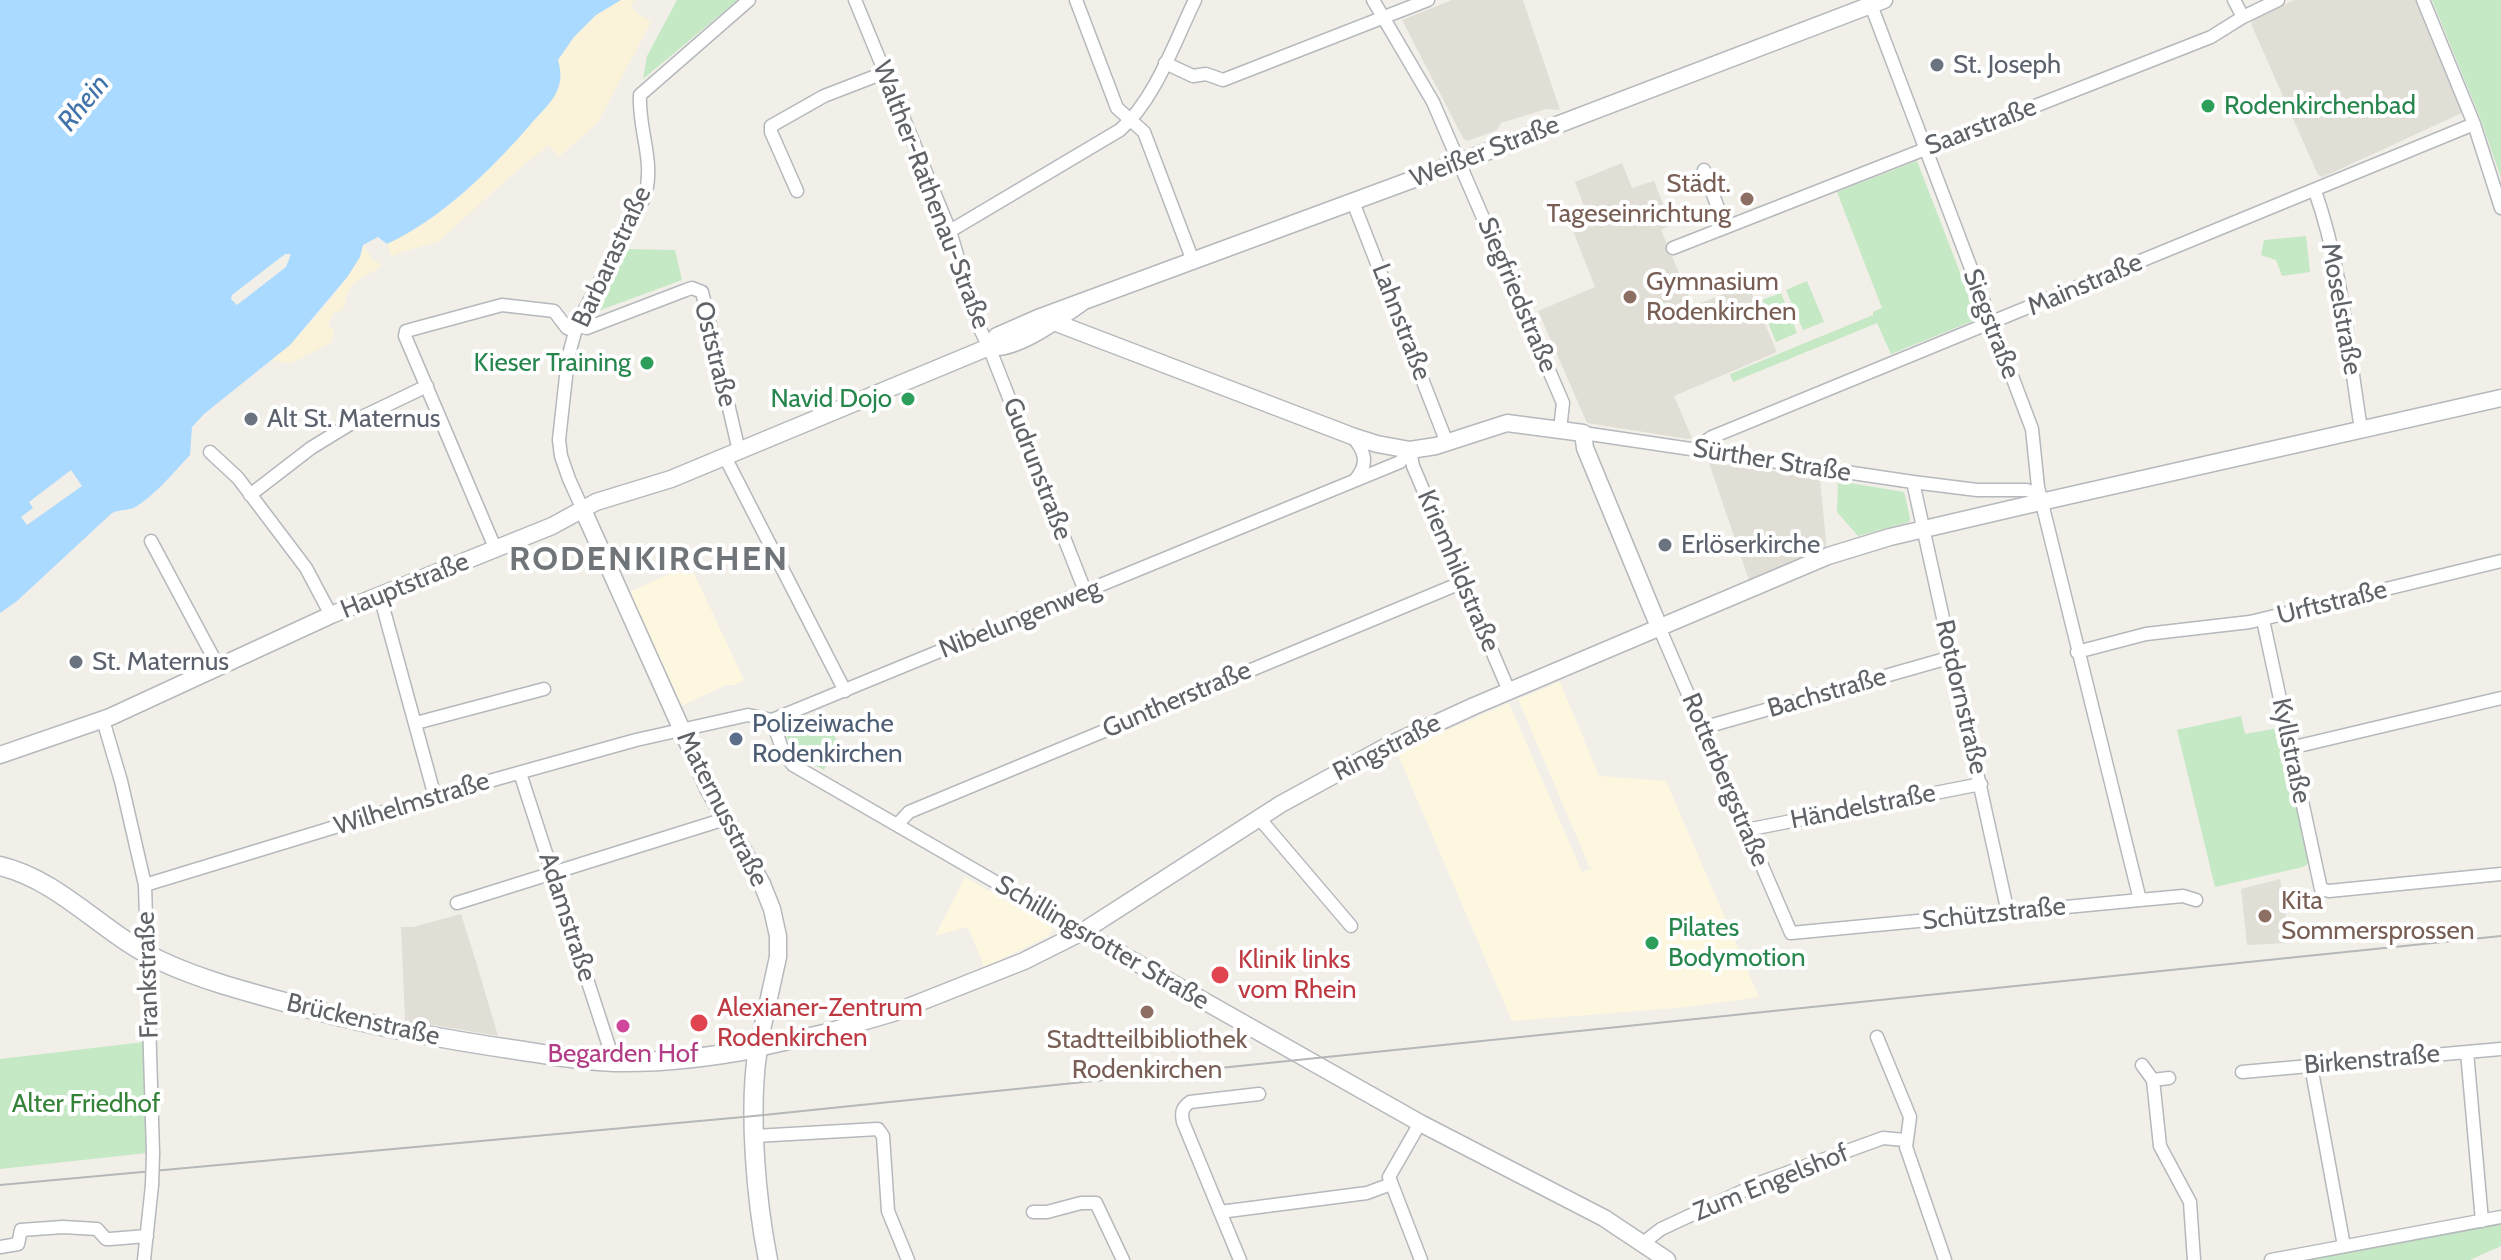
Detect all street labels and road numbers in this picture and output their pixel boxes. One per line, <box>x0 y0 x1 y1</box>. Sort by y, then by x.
street label: Walther-Rathenau-Straße <box>865 57 997 333</box>
street label: Saarstraße <box>1921 92 2041 162</box>
street label: Weißer Straße <box>1406 109 1564 195</box>
street label: Barbarastraße <box>566 182 658 332</box>
street label: Siegfriedstraße <box>1470 213 1564 377</box>
street label: Moselstraße <box>2314 241 2368 377</box>
street label: Mainstraße <box>2023 247 2147 323</box>
street label: Lahnstraße <box>1365 259 1437 385</box>
street label: Siegstraße <box>1956 265 2026 383</box>
street label: Oststraße <box>687 298 743 410</box>
street label: Gudrunstraße <box>996 393 1078 545</box>
street label: Sürther Straße <box>1691 433 1853 489</box>
street label: Kriemhildstraße <box>1410 485 1506 657</box>
street label: Hauptstraße <box>336 546 474 626</box>
street label: Nibelungenweg <box>935 572 1105 666</box>
street label: Urftstraße <box>2274 574 2390 632</box>
street label: Rotdornstraße <box>1928 617 1994 777</box>
street label: Guntherstraße <box>1098 655 1256 745</box>
street label: Bachstraße <box>1764 661 1890 725</box>
street label: Rotterbergstraße <box>1674 689 1776 871</box>
street label: Kyllstraße <box>2265 695 2317 807</box>
street label: Ringstraße <box>1328 708 1446 788</box>
street label: Maternusstraße <box>669 726 775 892</box>
street label: Wilhelmstraße <box>331 766 493 842</box>
street label: Händelstraße <box>1788 778 1938 836</box>
street label: Adamstraße <box>532 849 602 985</box>
street label: Schillingsrotter Straße <box>990 869 1214 1017</box>
street label: Schützstraße <box>1921 891 2067 937</box>
street label: Frankstraße <box>130 911 166 1039</box>
street label: Brückenstraße <box>283 987 443 1053</box>
street label: Birkenstraße <box>2303 1039 2441 1081</box>
street label: Zum Engelshof <box>1689 1138 1853 1228</box>

